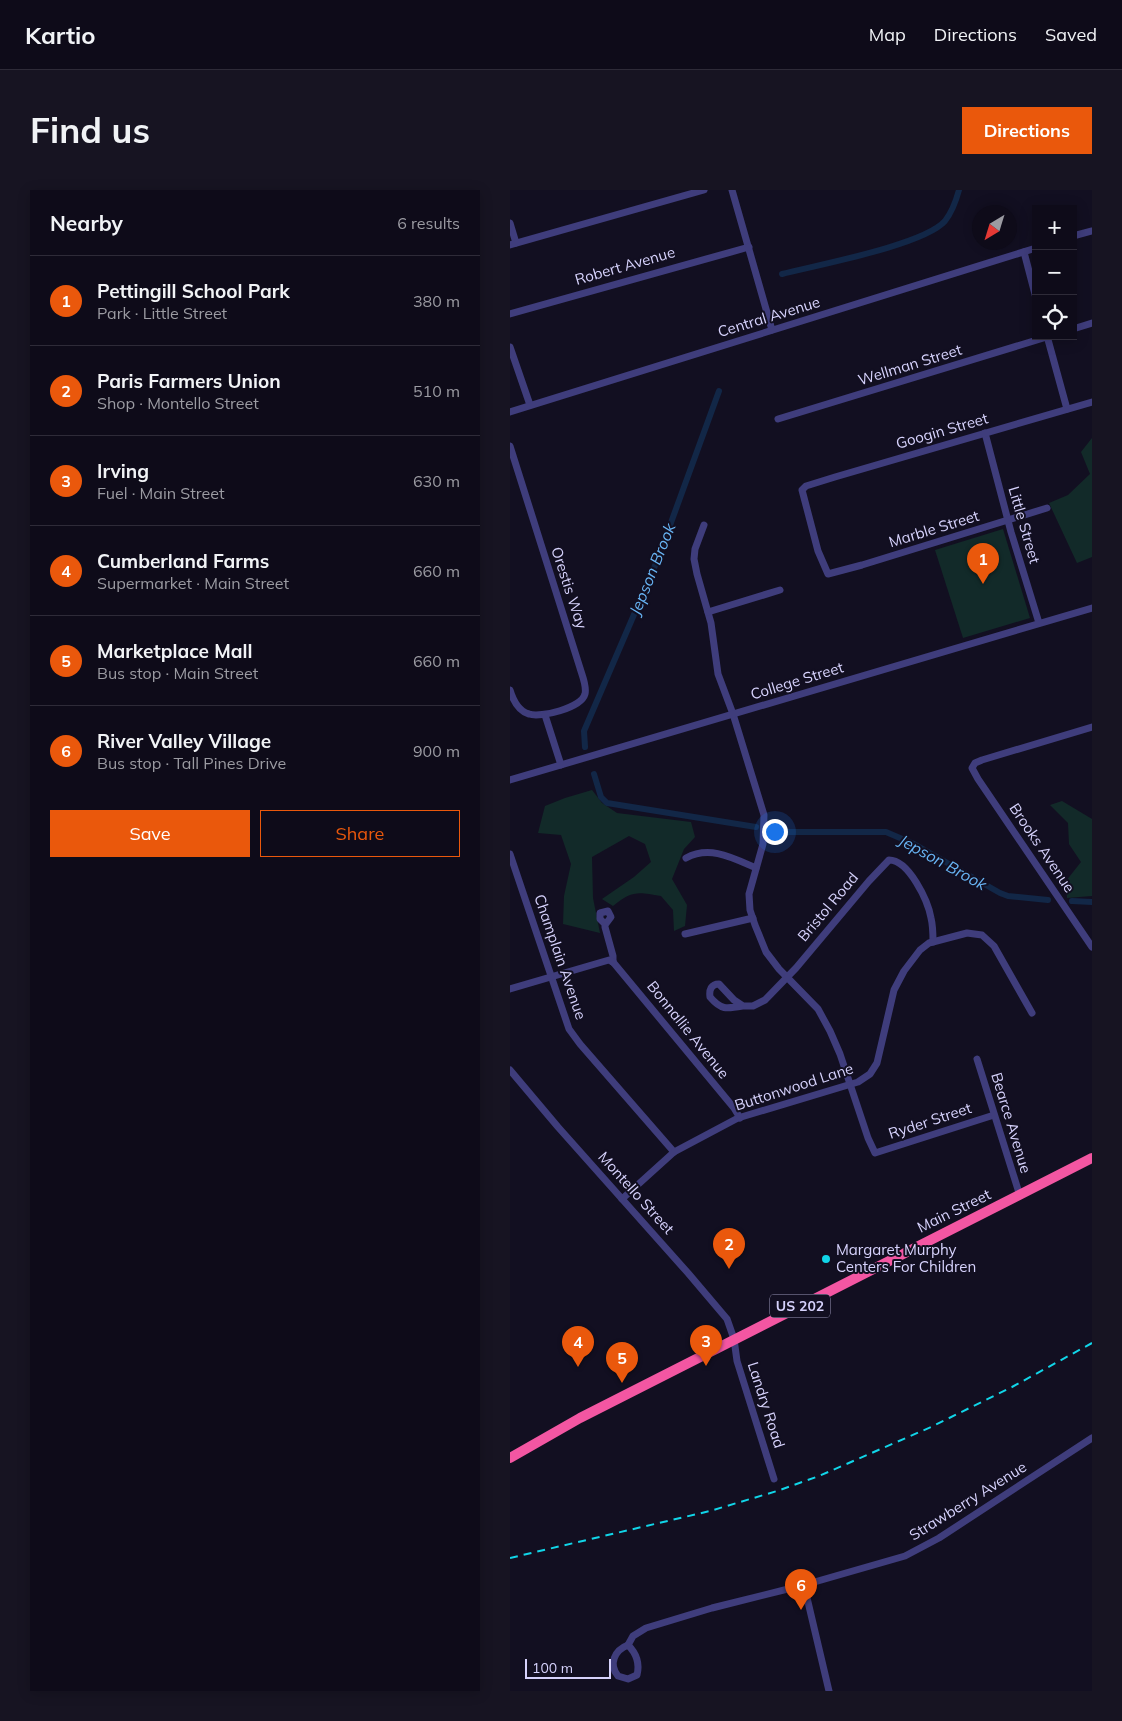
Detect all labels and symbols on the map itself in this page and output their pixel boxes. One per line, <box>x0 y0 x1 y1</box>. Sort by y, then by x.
north arrow <box>972 205 1017 250</box>
street label: Robert Avenue <box>573 242 677 289</box>
street label: Central Avenue <box>715 292 822 341</box>
street label: Wellman Street <box>856 340 964 389</box>
street label: Googin Street <box>894 408 990 453</box>
street label: Little Street <box>1004 484 1045 566</box>
street label: Marble Street <box>886 506 981 551</box>
water label: Jepson Brook <box>624 519 680 620</box>
pin: 1 <box>967 543 999 584</box>
street label: Orestis Way <box>547 544 592 631</box>
street label: College Street <box>748 657 846 704</box>
street label: Brooks Avenue <box>1005 799 1079 896</box>
your location <box>762 819 788 845</box>
water label: Jepson Brook <box>894 829 991 895</box>
street label: Bristol Road <box>793 868 862 945</box>
street label: Champlain Avenue <box>530 892 591 1022</box>
street label: Bonnallie Avenue <box>643 977 734 1082</box>
street label: Buttonwood Lane <box>732 1058 855 1115</box>
street label: Bearce Avenue <box>987 1070 1036 1176</box>
street label: Ryder Street <box>886 1098 974 1143</box>
street label: Montello Street <box>594 1147 678 1238</box>
street label: Main Street <box>914 1185 994 1237</box>
pin: 2 <box>713 1228 745 1269</box>
place label: Margaret Murphy Centers For Children <box>836 1240 976 1276</box>
marker: Margaret Murphy Centers For Children <box>820 1253 832 1265</box>
road number: US 202 <box>770 1294 830 1318</box>
pin: 3 <box>690 1325 722 1366</box>
pin: 4 <box>562 1326 594 1367</box>
pin: 5 <box>606 1342 638 1383</box>
street label: Landry Road <box>744 1359 789 1450</box>
street label: Strawberry Avenue <box>906 1457 1030 1544</box>
pin: 6 <box>785 1569 817 1610</box>
scale bar <box>525 1656 611 1679</box>

